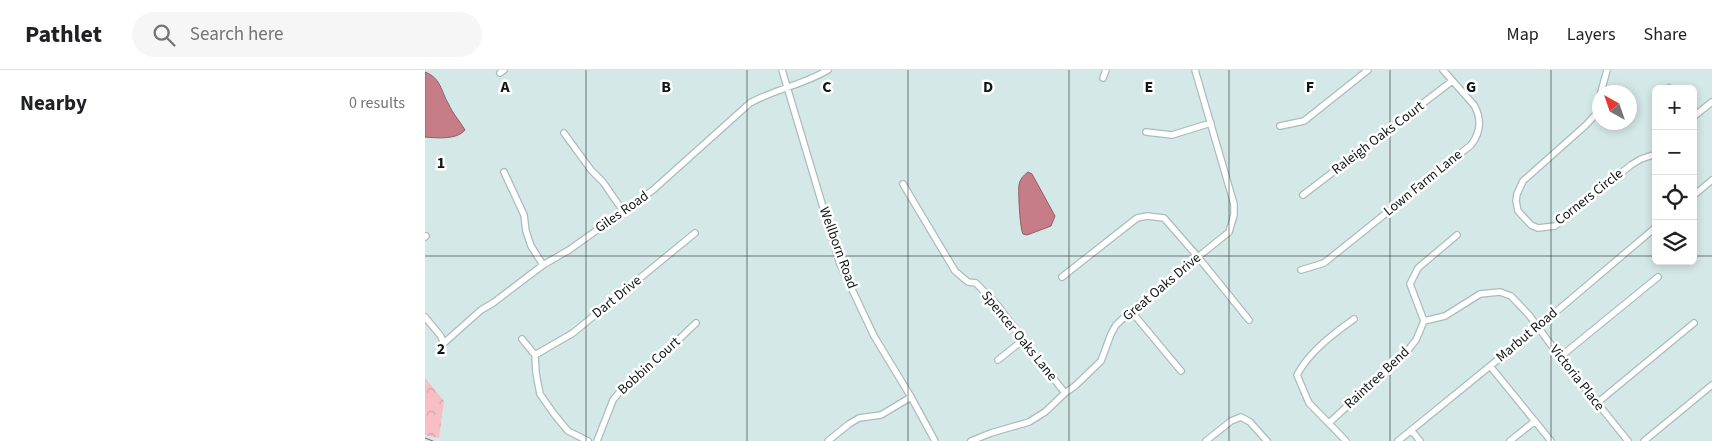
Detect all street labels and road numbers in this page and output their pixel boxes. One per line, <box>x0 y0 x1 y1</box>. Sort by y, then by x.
street label: Raleigh Oaks Court <box>1328 96 1429 179</box>
street label: Lown Farm Lane <box>1379 145 1467 221</box>
street label: Corners Circle <box>1551 164 1627 230</box>
street label: Giles Road <box>591 186 653 238</box>
street label: Wellborn Road <box>814 204 862 292</box>
street label: Great Oaks Drive <box>1118 248 1206 326</box>
street label: Dart Drive <box>588 271 646 323</box>
street label: Spencer Oaks Lane <box>976 287 1062 385</box>
street label: Marbut Road <box>1492 303 1562 367</box>
street label: Bobbin Court <box>613 332 685 400</box>
street label: Victoria Place <box>1545 341 1609 415</box>
street label: Raintree Bend <box>1340 342 1414 414</box>

